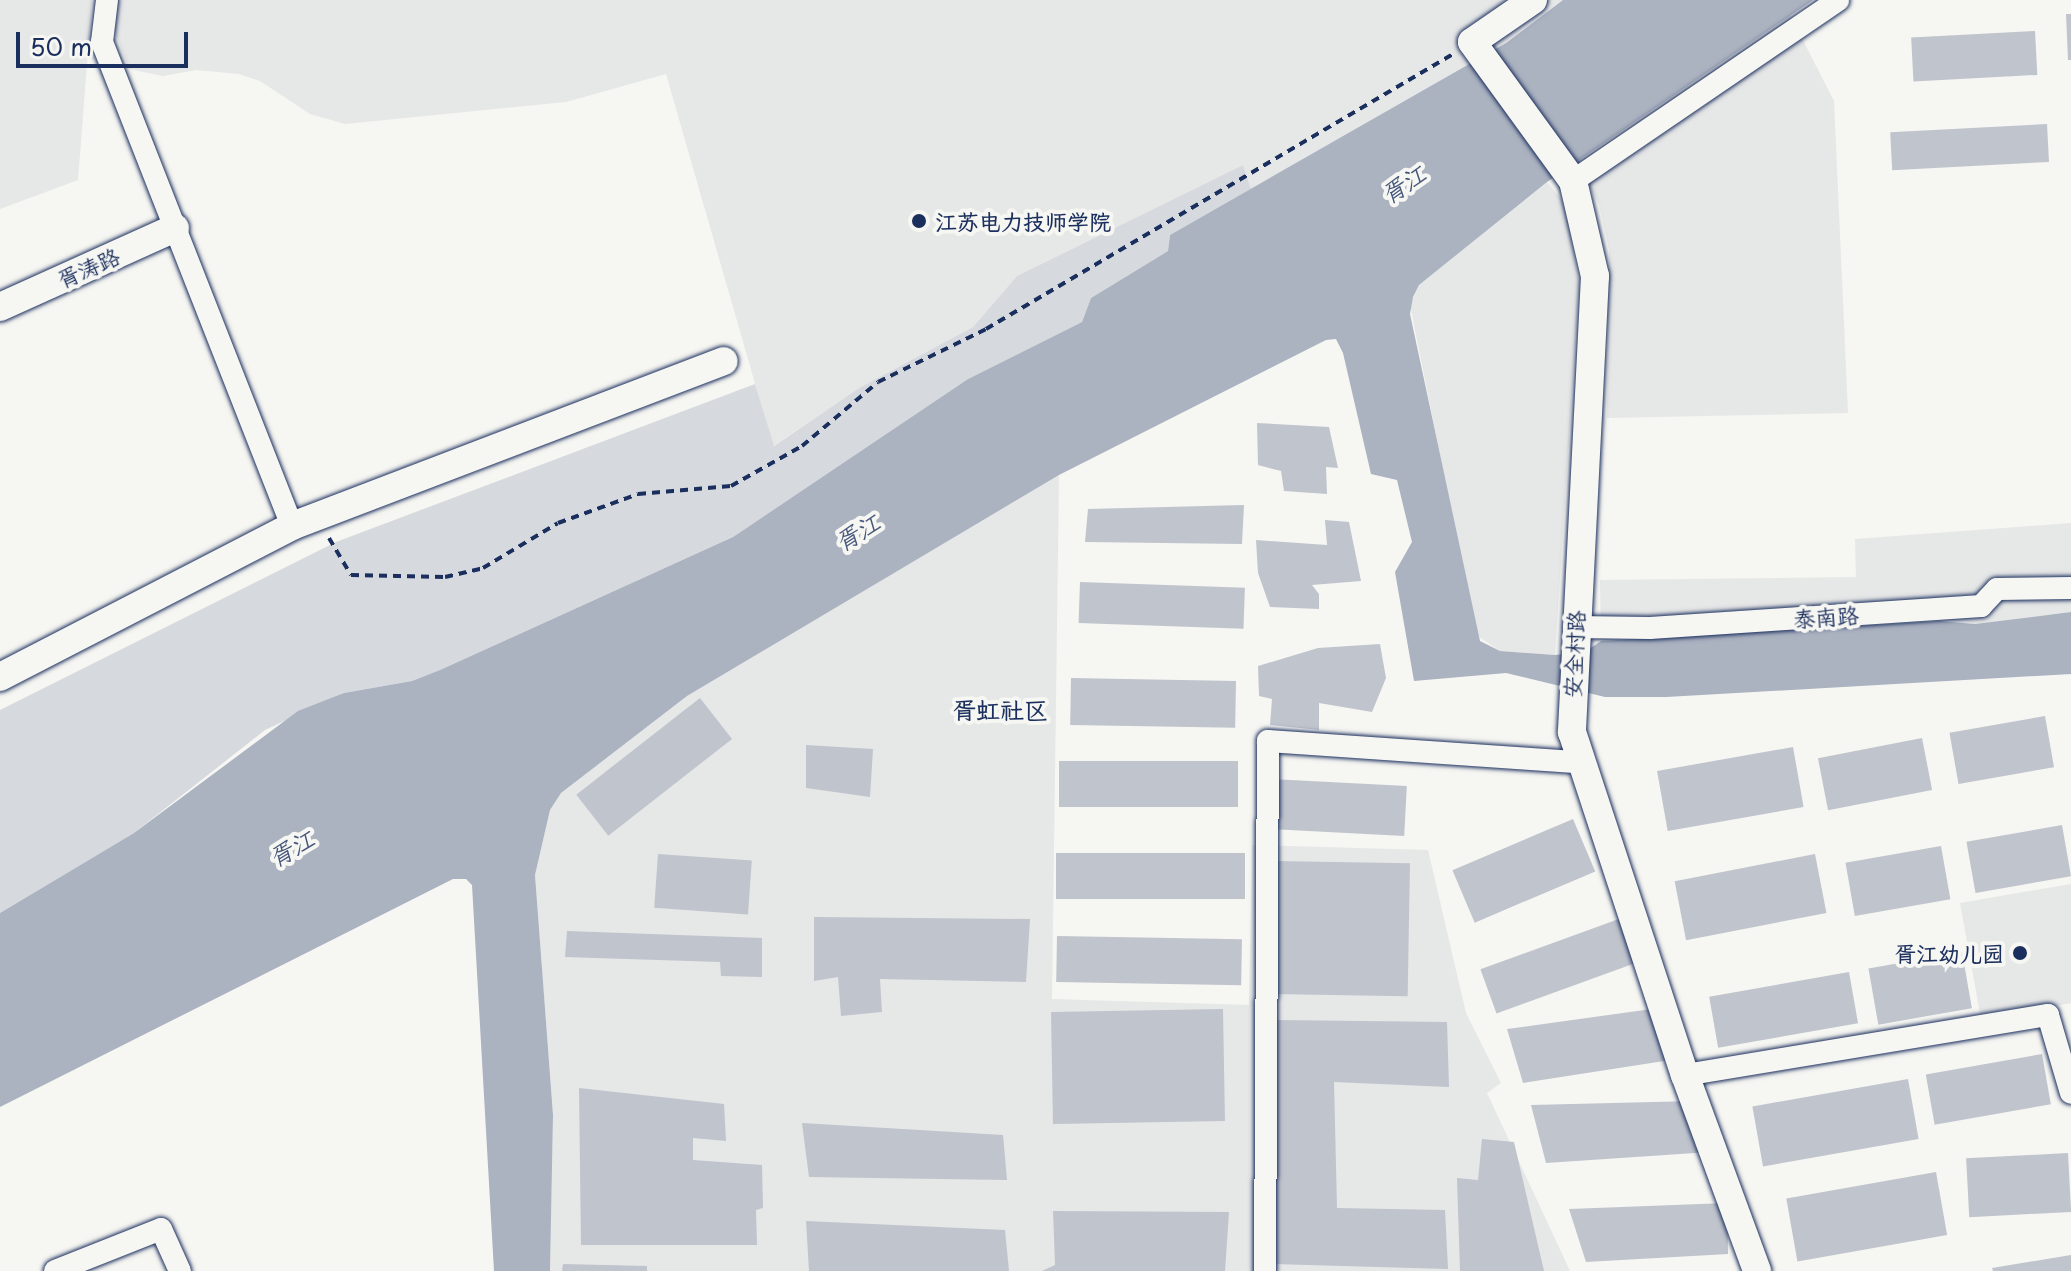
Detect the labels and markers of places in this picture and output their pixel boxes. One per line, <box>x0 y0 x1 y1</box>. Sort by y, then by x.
place label: 江苏电力技师学院 <box>935 208 1111 234</box>
marker: 江苏电力技师学院 <box>910 212 928 230</box>
place label: 胥江幼儿园 <box>1894 940 2004 966</box>
marker: 胥江幼儿园 <box>2011 944 2029 962</box>

